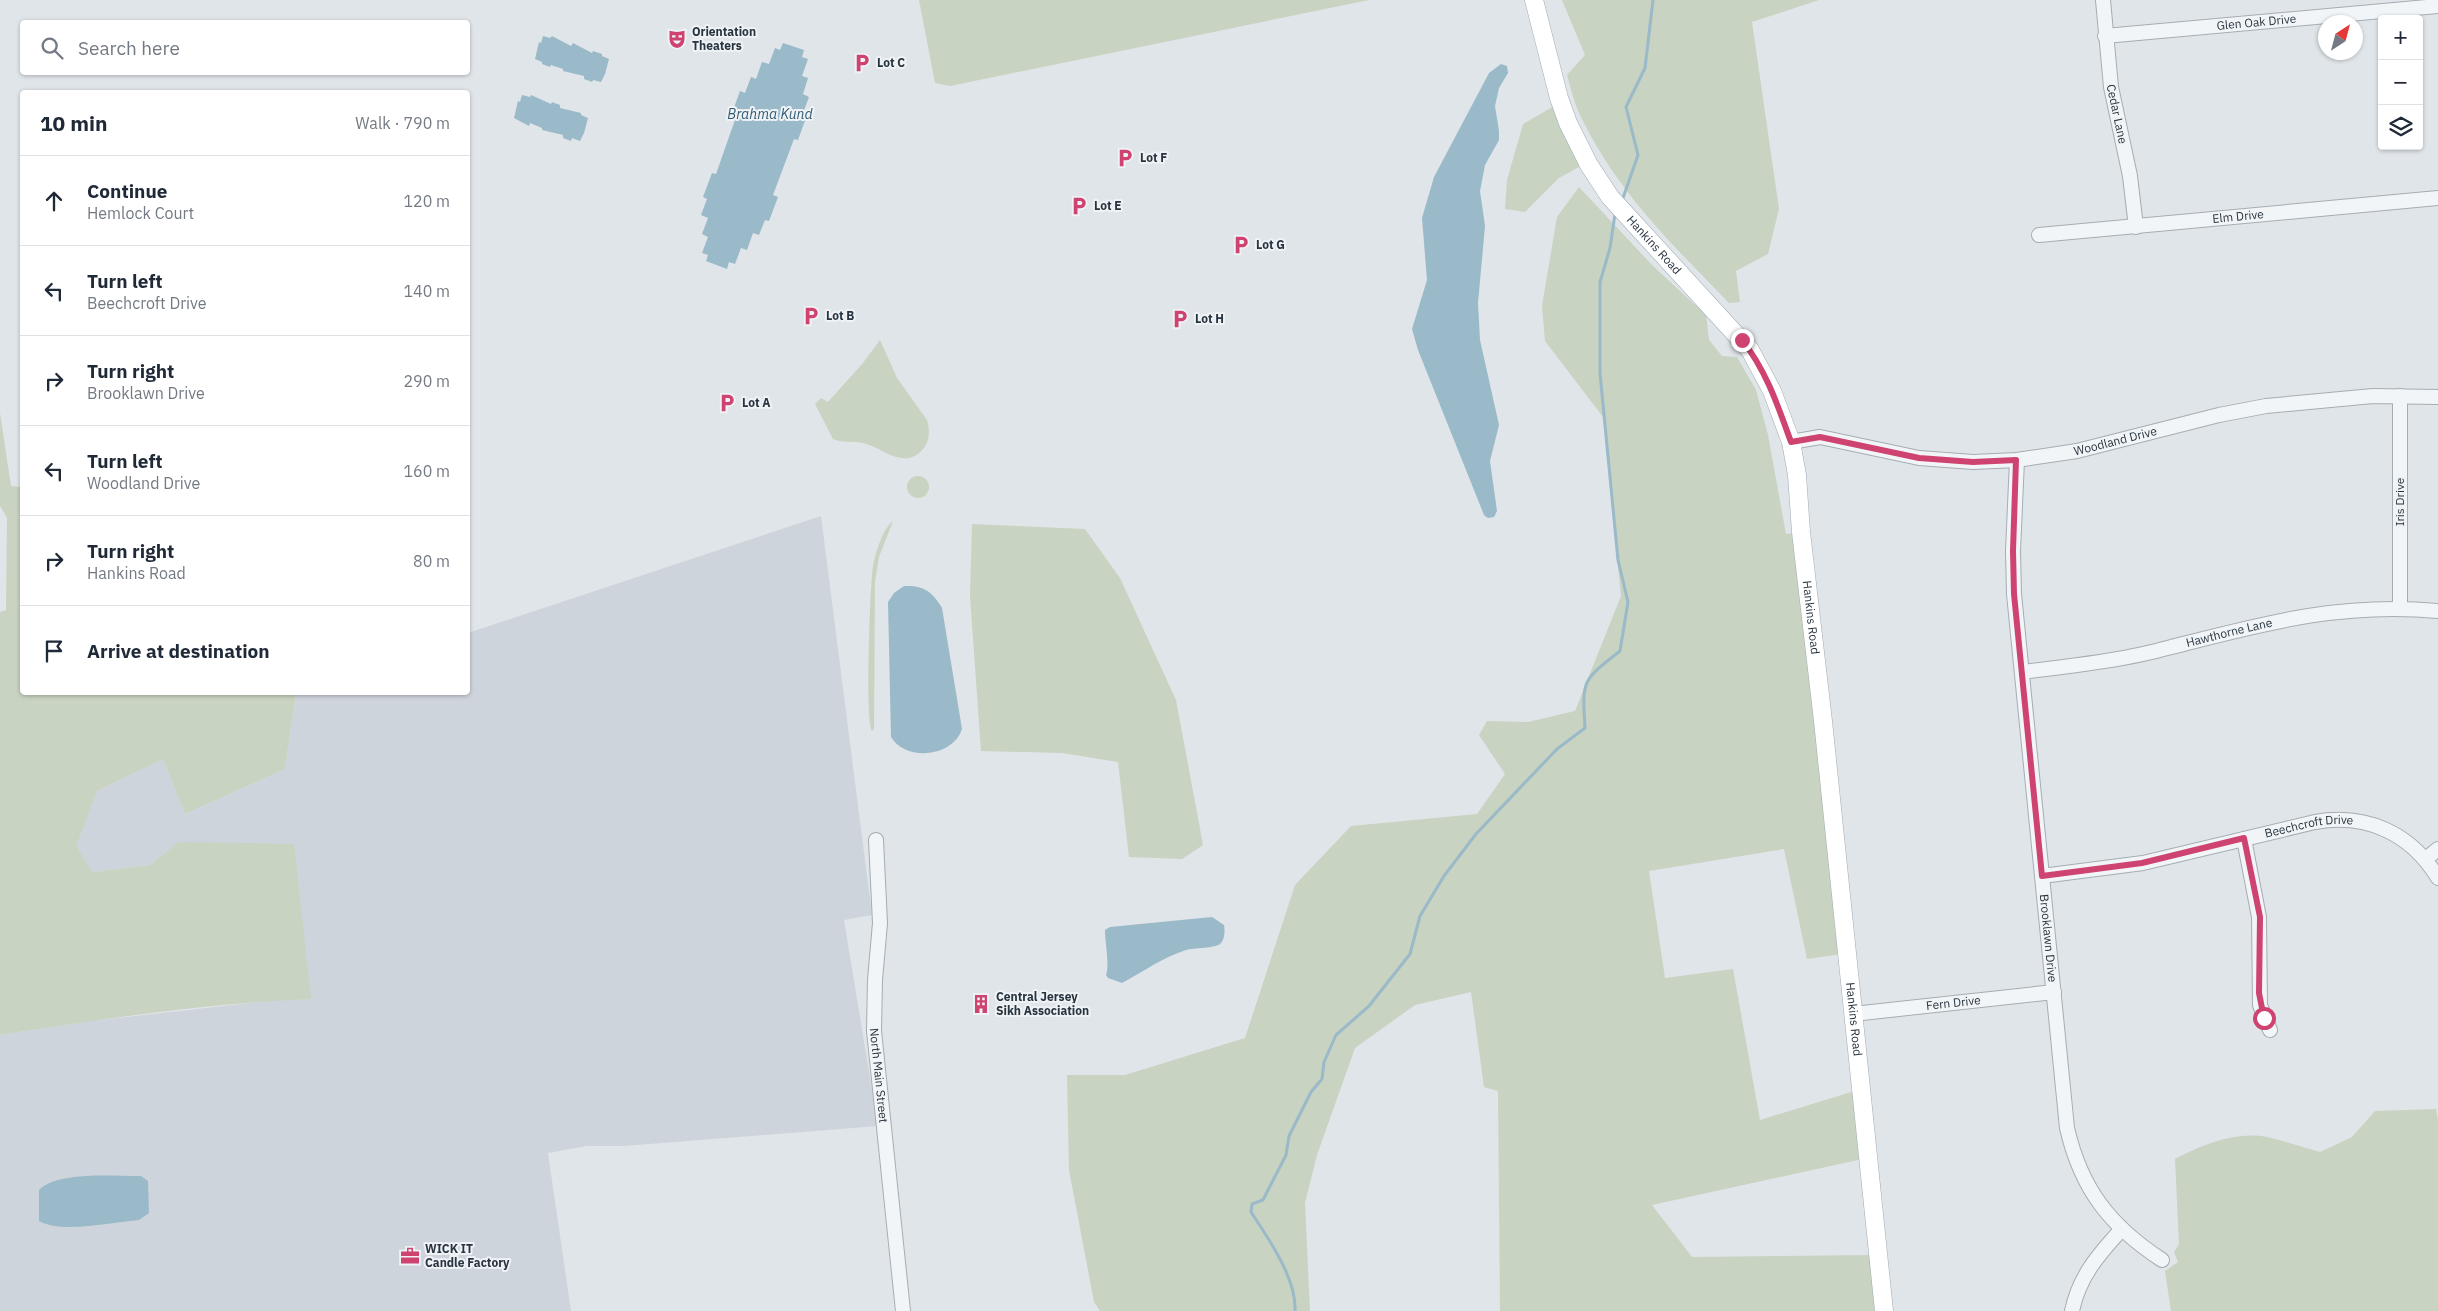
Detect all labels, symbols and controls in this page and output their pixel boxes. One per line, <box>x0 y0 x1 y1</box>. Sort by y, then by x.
street label: Glen Oak Drive <box>2216 11 2297 33</box>
north arrow <box>2318 15 2363 60</box>
map controls <box>2378 15 2423 150</box>
button: + <box>2378 15 2423 60</box>
search box <box>20 20 470 75</box>
place label: Orientation Theaters <box>692 24 756 53</box>
theatre icon: Orientation Theaters <box>666 28 688 50</box>
icon: search <box>38 34 66 62</box>
text: Search here <box>78 36 180 60</box>
parking icon: Lot C <box>851 52 873 74</box>
place label: Lot C <box>877 55 905 70</box>
button: − <box>2378 60 2423 105</box>
street label: Cedar Lane <box>2104 83 2131 145</box>
water label: Brahma Kund <box>727 105 813 123</box>
button: layers <box>2378 105 2423 150</box>
text: 10 min <box>40 109 107 137</box>
text: Walk · 790 m <box>355 113 450 133</box>
parking icon: Lot F <box>1114 147 1136 169</box>
place label: Lot F <box>1140 150 1167 165</box>
text: Continue <box>87 179 167 203</box>
icon: ahead <box>40 187 68 215</box>
text: 120 m <box>403 191 450 211</box>
parking icon: Lot E <box>1068 195 1090 217</box>
place label: Lot E <box>1094 198 1122 213</box>
text: Hemlock Court <box>87 203 194 223</box>
street label: Elm Drive <box>2212 206 2265 226</box>
street label: Hankins Road <box>1624 212 1685 277</box>
parking icon: Lot G <box>1230 234 1252 256</box>
place label: Lot G <box>1256 237 1285 252</box>
text: Turn left <box>87 269 163 293</box>
icon: left <box>40 277 68 305</box>
text: 140 m <box>403 281 450 301</box>
text: Beechcroft Drive <box>87 293 207 313</box>
parking icon: Lot B <box>800 305 822 327</box>
place label: Lot B <box>826 308 854 323</box>
parking icon: Lot H <box>1169 308 1191 330</box>
place label: Lot H <box>1195 311 1224 326</box>
route end <box>1731 329 1754 352</box>
text: Turn right <box>87 359 174 383</box>
icon: right <box>40 367 68 395</box>
text: 290 m <box>403 371 450 391</box>
text: Brooklawn Drive <box>87 383 205 403</box>
parking icon: Lot A <box>716 392 738 414</box>
place label: Lot A <box>742 395 771 410</box>
street label: Woodland Drive <box>2072 423 2159 459</box>
text: Turn left <box>87 449 163 473</box>
icon: left <box>40 457 68 485</box>
text: 160 m <box>403 461 450 481</box>
text: Woodland Drive <box>87 473 200 493</box>
street label: Iris Drive <box>2392 477 2407 526</box>
text: Turn right <box>87 539 174 563</box>
icon: right <box>40 547 68 575</box>
text: 80 m <box>413 551 450 571</box>
text: Hankins Road <box>87 563 186 583</box>
street label: Hankins Road <box>1800 580 1823 655</box>
street label: Hawthorne Lane <box>2184 615 2274 650</box>
icon: arrive <box>40 637 68 665</box>
text: Arrive at destination <box>87 639 270 663</box>
street label: Beechcroft Drive <box>2263 812 2354 841</box>
street label: Brooklawn Drive <box>2037 893 2061 983</box>
street label: Hankins Road <box>1843 981 1866 1057</box>
place label: Central Jersey Sikh Association <box>996 989 1089 1018</box>
street label: Fern Drive <box>1925 992 1982 1013</box>
building icon: Central Jersey Sikh Association <box>970 993 992 1015</box>
route start <box>2253 1007 2276 1030</box>
street label: North Main Street <box>867 1027 891 1124</box>
place label: WICK IT Candle Factory <box>425 1241 510 1270</box>
office icon: WICK IT Candle Factory <box>399 1245 421 1267</box>

